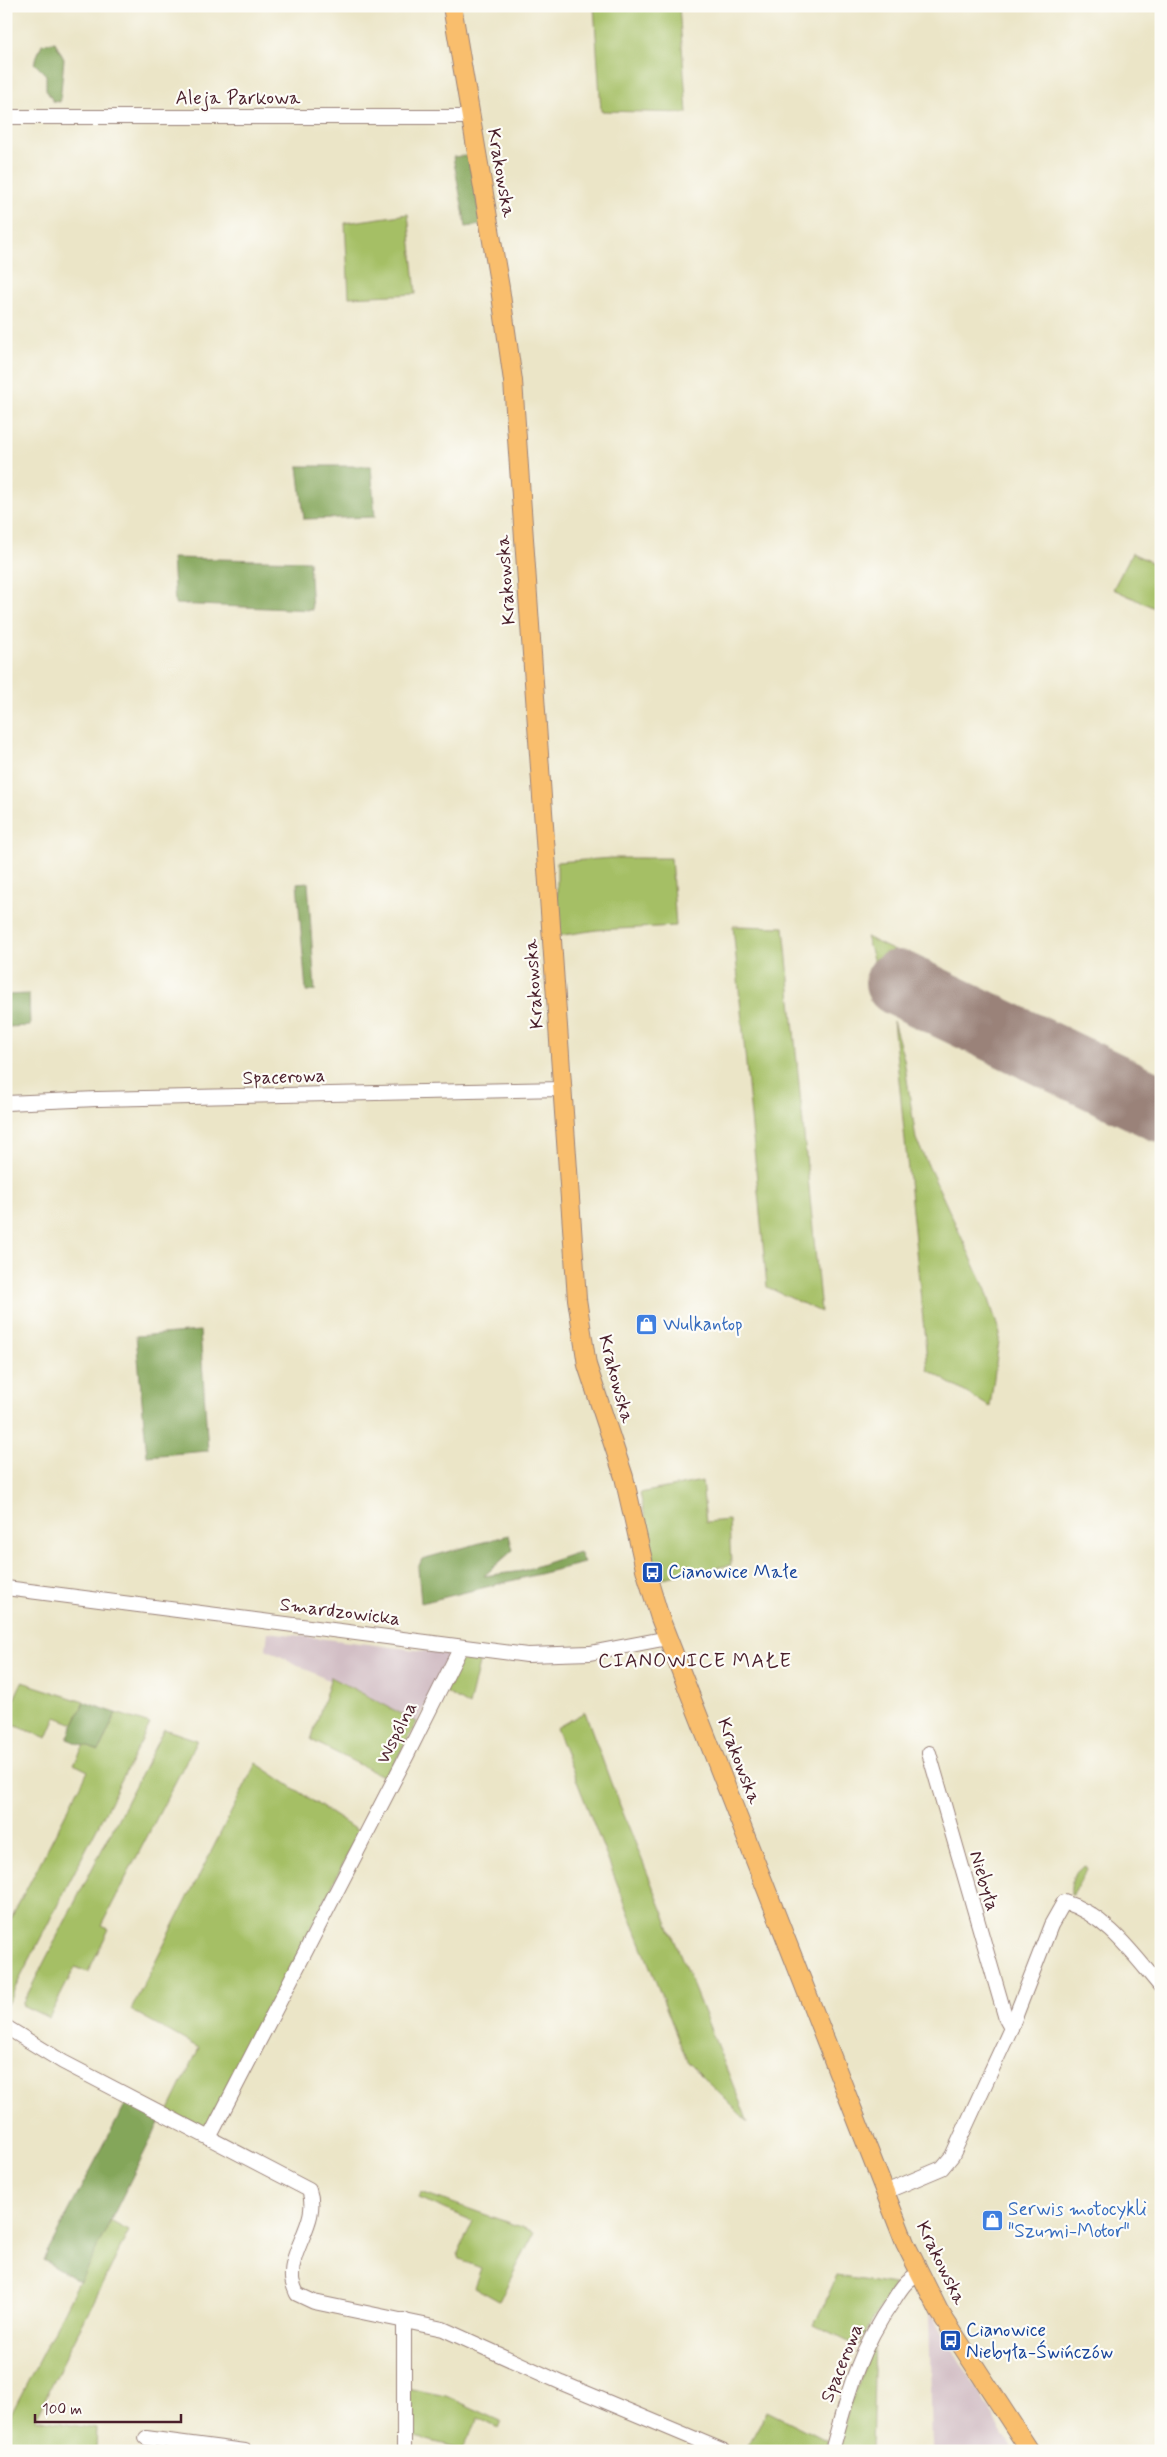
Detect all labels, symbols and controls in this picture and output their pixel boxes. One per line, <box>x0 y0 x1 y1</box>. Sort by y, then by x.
street label: Aleja Parkowa <box>175 86 301 112</box>
street label: Krakowska <box>481 126 521 220</box>
street label: Krakowska <box>490 534 522 626</box>
street label: Krakowska <box>518 938 550 1030</box>
street label: Spacerowa <box>242 1063 326 1091</box>
shop icon: Wulkantop <box>635 1312 659 1336</box>
place label: Wulkantop <box>663 1312 743 1337</box>
street label: Krakowska <box>592 1332 640 1426</box>
bus stop icon: Cianowice Małe <box>640 1560 664 1584</box>
place label: Cianowice Małe <box>668 1560 798 1585</box>
street label: Smardzowicka <box>278 1592 402 1632</box>
district label: CIANOWICE MAŁE <box>598 1648 792 1675</box>
street label: Wspólna <box>371 1698 423 1768</box>
street label: Krakowska <box>711 1714 767 1808</box>
street label: Niebyła <box>963 1848 1005 1914</box>
place label: Serwis motocykli "Szumi-Motor" <box>1008 2197 1147 2244</box>
shop icon: Serwis motocykli "Szumi-Motor" <box>980 2208 1004 2232</box>
street label: Krakowska <box>910 2217 972 2310</box>
place label: Cianowice Niebyła-Świńczów <box>966 2318 1113 2365</box>
street label: Spacerowa <box>815 2320 869 2406</box>
bus stop icon: Cianowice Niebyła-Świńczów <box>938 2329 962 2353</box>
scale bar <box>35 2392 181 2424</box>
text: 100 m <box>42 2400 82 2420</box>

